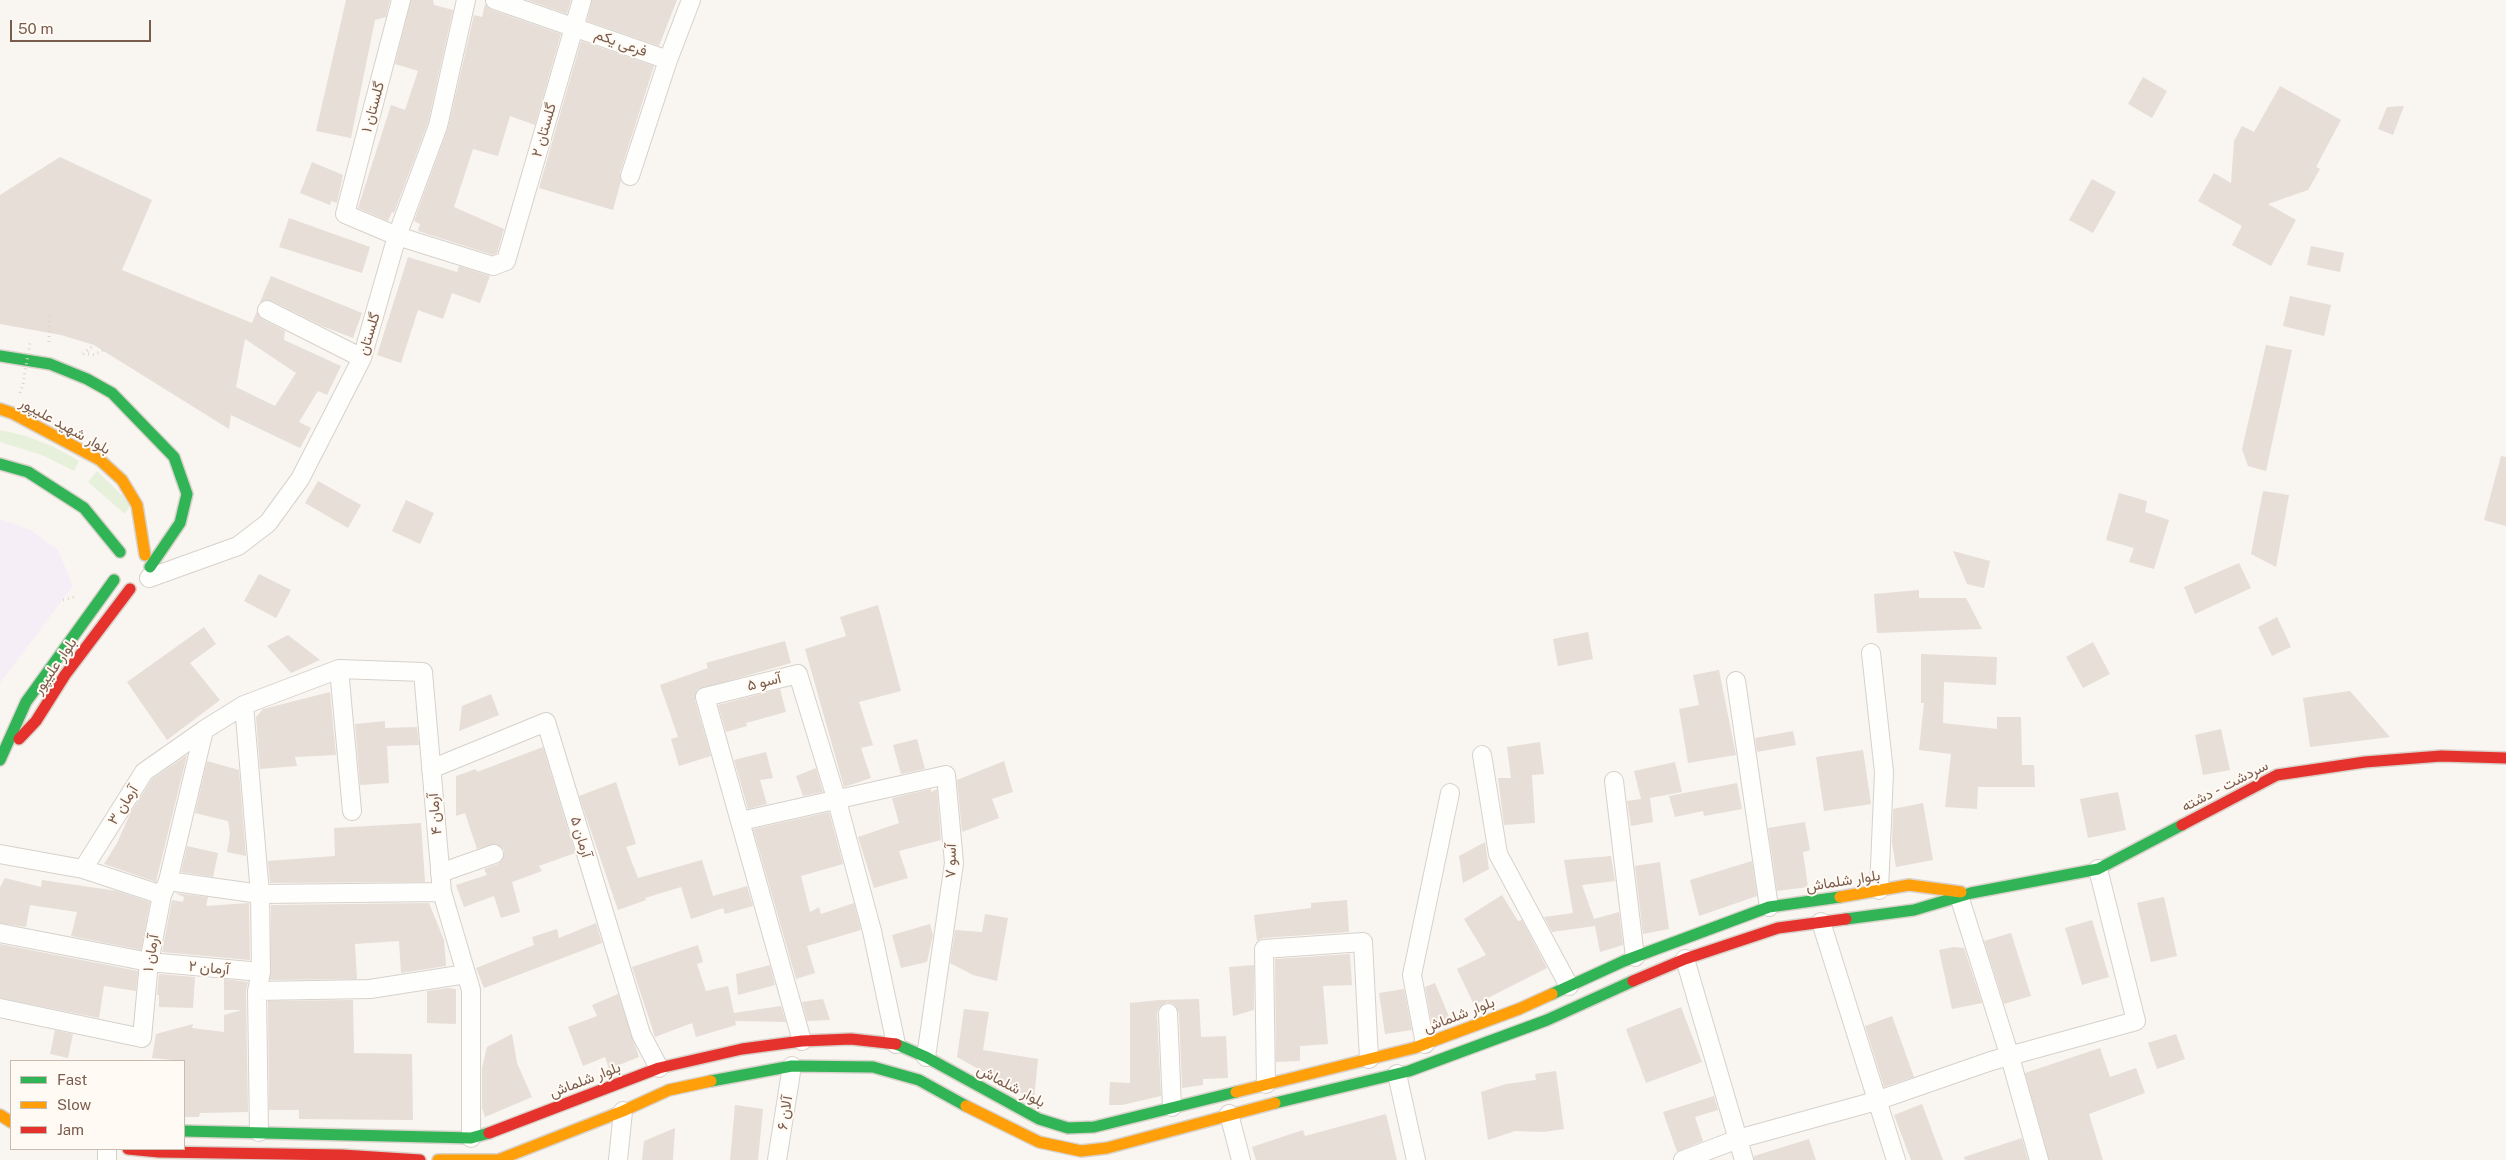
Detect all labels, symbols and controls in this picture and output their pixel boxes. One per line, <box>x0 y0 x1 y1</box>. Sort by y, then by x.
scale bar <box>12 10 154 42</box>
text: 50 m <box>18 20 53 37</box>
street label: فرعی یکم <box>592 25 650 61</box>
street label: گلستان ۱ <box>358 80 388 134</box>
street label: گلستان ۲ <box>528 101 560 159</box>
street label: گلستان <box>354 310 384 358</box>
street label: بلوار شهید علیپور <box>16 394 114 458</box>
street label: بلوار علیپور <box>29 634 81 698</box>
street label: آسو ۵ <box>745 669 783 695</box>
street label: سردشت - دشته <box>2179 756 2271 816</box>
street label: آرمان ۳ <box>104 782 142 828</box>
street label: آرمان ۴ <box>424 792 446 836</box>
street label: آرمان ۵ <box>566 814 596 860</box>
street label: آسو ۷ <box>942 844 960 878</box>
street label: بلوار شلماش <box>1805 866 1881 896</box>
street label: آرمان ۱ <box>139 933 163 973</box>
street label: آرمان ۲ <box>188 957 230 979</box>
street label: بلوار شلماش <box>1421 993 1497 1037</box>
street label: بلوار شلماش <box>547 1058 623 1102</box>
legend <box>10 1060 185 1150</box>
street label: بلوار شلماش <box>974 1060 1048 1112</box>
text: Fast <box>57 1071 87 1088</box>
street label: آلان ۶ <box>773 1095 797 1131</box>
text: Slow <box>57 1096 91 1113</box>
text: Jam <box>57 1121 84 1138</box>

